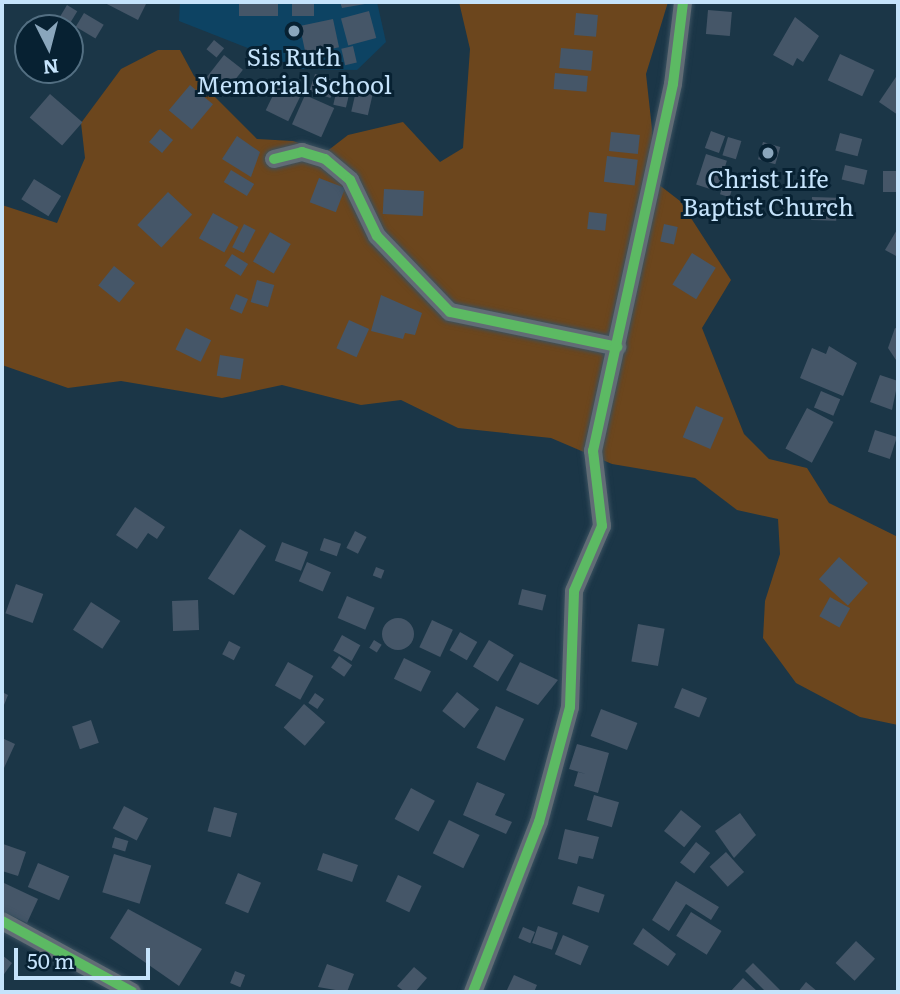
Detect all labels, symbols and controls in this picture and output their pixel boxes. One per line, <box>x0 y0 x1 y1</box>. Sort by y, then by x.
north arrow <box>14 14 84 84</box>
marker: Sis Ruth Memorial School <box>286 23 302 39</box>
place label: Sis Ruth Memorial School <box>196 42 392 98</box>
text: N <box>42 53 60 83</box>
marker: Christ Life Baptist Church <box>760 145 776 161</box>
place label: Christ Life Baptist Church <box>682 164 854 220</box>
scale bar <box>18 934 154 978</box>
text: 50 m <box>27 944 74 975</box>

